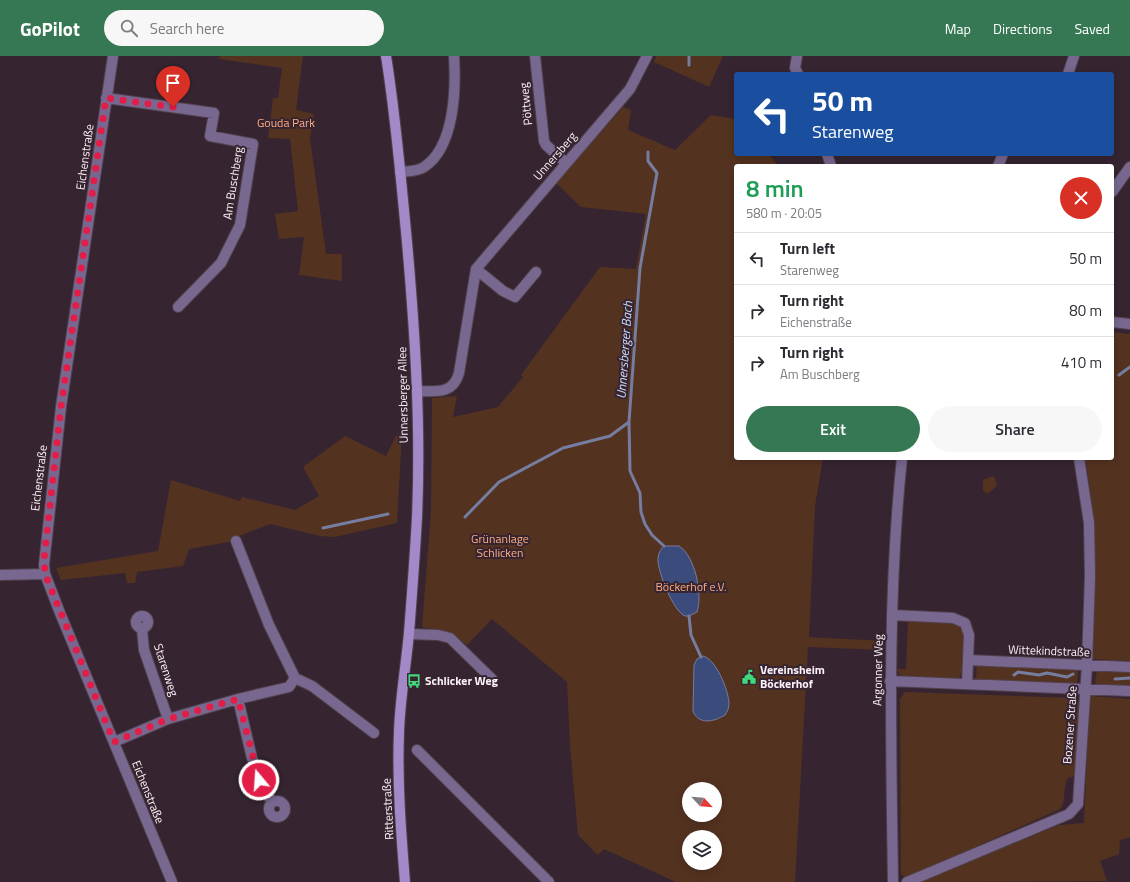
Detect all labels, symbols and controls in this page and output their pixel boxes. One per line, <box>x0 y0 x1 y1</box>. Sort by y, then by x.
search box <box>104 10 384 46</box>
text: GoPilot <box>20 14 80 43</box>
icon: search <box>118 17 140 39</box>
text: Search here <box>150 17 224 40</box>
text: Map <box>945 18 971 39</box>
text: Directions <box>993 18 1052 39</box>
text: Saved <box>1074 18 1110 39</box>
pin <box>156 66 190 107</box>
icon: arrive <box>162 72 184 94</box>
text: 50 m <box>812 79 873 122</box>
street label: Pöttweg <box>514 82 537 126</box>
icon: left <box>746 88 798 140</box>
park label: Gouda Park <box>257 113 315 132</box>
text: Starenweg <box>812 118 894 145</box>
street label: Eichenstraße <box>70 123 99 191</box>
street label: Unnersberg <box>528 127 581 184</box>
street label: Am Buschberg <box>217 145 248 221</box>
text: 8 min <box>746 170 804 206</box>
button: close <box>1060 177 1102 219</box>
text: 580 m · 20:05 <box>746 203 822 223</box>
text: Turn left <box>780 237 835 260</box>
text: 50 m <box>1069 247 1102 270</box>
icon: left <box>746 248 768 270</box>
text: Starenweg <box>780 260 839 280</box>
text: Turn right <box>780 289 844 312</box>
text: 80 m <box>1069 299 1102 322</box>
water label: Unnersberger Bach <box>611 300 637 399</box>
icon: right <box>746 300 768 322</box>
text: Eichenstraße <box>780 312 852 332</box>
text: Turn right <box>780 341 844 364</box>
street label: Unnersberger Allee <box>392 347 413 444</box>
text: 410 m <box>1061 351 1102 374</box>
icon: right <box>746 352 768 374</box>
text: Am Buschberg <box>780 364 860 384</box>
button: Exit <box>746 406 920 452</box>
button: Share <box>928 406 1102 452</box>
street label: Eichenstraße <box>25 444 52 512</box>
park label: Grünanlage Schlicken <box>471 529 529 562</box>
park label: Böckerhof e.V. <box>655 577 727 596</box>
street label: Argonner Weg <box>867 634 888 706</box>
street label: Wittekindstraße <box>1008 640 1090 661</box>
street label: Starenweg <box>149 641 184 699</box>
place label: Vereinsheim Böckerhof <box>760 660 825 693</box>
public building icon: Vereinsheim Böckerhof <box>741 669 757 685</box>
place label: Schlicker Weg <box>425 671 499 690</box>
bus stop icon: Schlicker Weg <box>406 673 422 689</box>
street label: Bozener Straße <box>1057 685 1082 765</box>
street label: Eichenstraße <box>127 757 170 826</box>
position arrow <box>238 759 280 801</box>
street label: Ritterstraße <box>376 778 399 840</box>
north arrow <box>682 782 722 822</box>
map controls <box>682 782 722 870</box>
button: layers <box>682 830 722 870</box>

